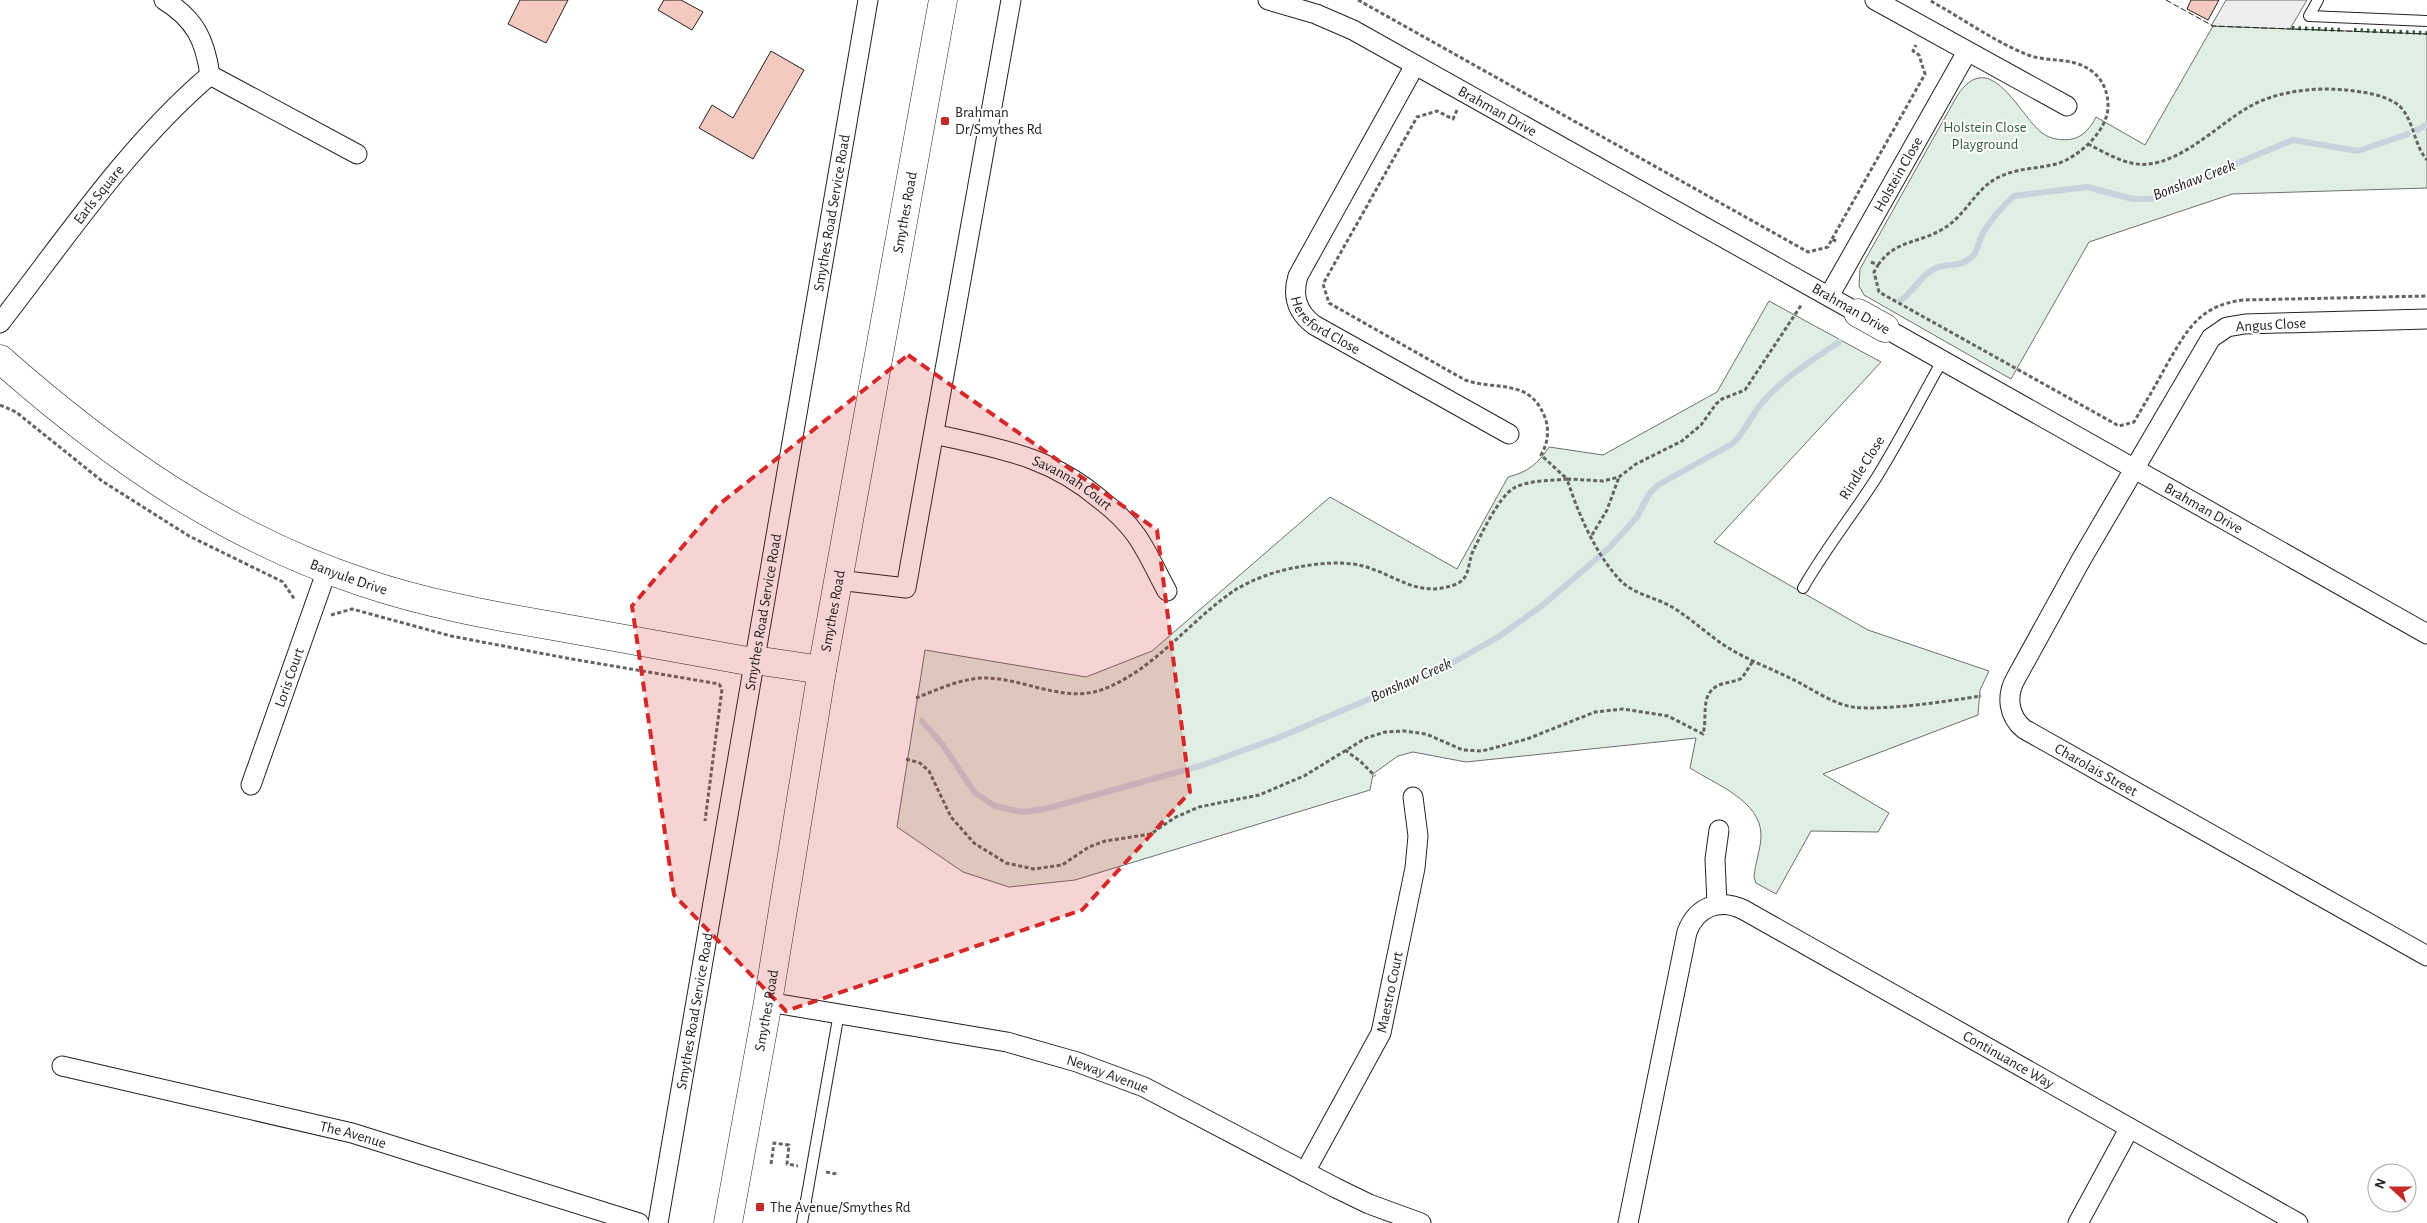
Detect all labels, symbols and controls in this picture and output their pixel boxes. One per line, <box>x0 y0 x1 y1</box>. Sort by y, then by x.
street label: Brahman Drive <box>1456 83 1539 139</box>
place label: Brahman Dr/Smythes Rd <box>955 105 1042 137</box>
marker: Brahman Dr/Smythes Rd <box>939 115 951 127</box>
park label: Holstein Close Playground <box>1943 120 2027 152</box>
street label: Smythes Road Service Road <box>811 133 852 292</box>
street label: Holstein Close <box>1871 134 1925 214</box>
water label: Bonshaw Creek <box>2151 157 2237 203</box>
street label: Earls Square <box>71 162 127 227</box>
street label: Smythes Road <box>890 170 919 254</box>
street label: Brahman Drive <box>1809 281 1893 337</box>
street label: Hereford Close <box>1288 294 1363 357</box>
street label: Angus Close <box>2235 316 2307 334</box>
street label: Rindle Close <box>1837 433 1887 502</box>
street label: Savannah Court <box>1030 453 1115 513</box>
street label: Brahman Drive <box>2162 480 2246 536</box>
street label: Smythes Road Service Road <box>742 532 784 691</box>
street label: Banyule Drive <box>308 556 389 597</box>
street label: Smythes Road <box>818 569 847 653</box>
street label: Loris Court <box>272 646 306 709</box>
water label: Bonshaw Creek <box>1368 655 1454 705</box>
street label: Charolais Street <box>2052 740 2140 799</box>
street label: Smythes Road Service Road <box>674 931 715 1091</box>
street label: Maestro Court <box>1374 950 1405 1034</box>
street label: Smythes Road <box>752 968 781 1052</box>
street label: Continuance Way <box>1961 1028 2057 1091</box>
street label: Neway Avenue <box>1065 1052 1151 1096</box>
street label: The Avenue <box>318 1118 388 1151</box>
north arrow <box>2367 1163 2417 1213</box>
text: N <box>2373 1177 2389 1191</box>
place label: The Avenue/Smythes Rd <box>770 1200 911 1215</box>
marker: The Avenue/Smythes Rd <box>754 1201 766 1213</box>

